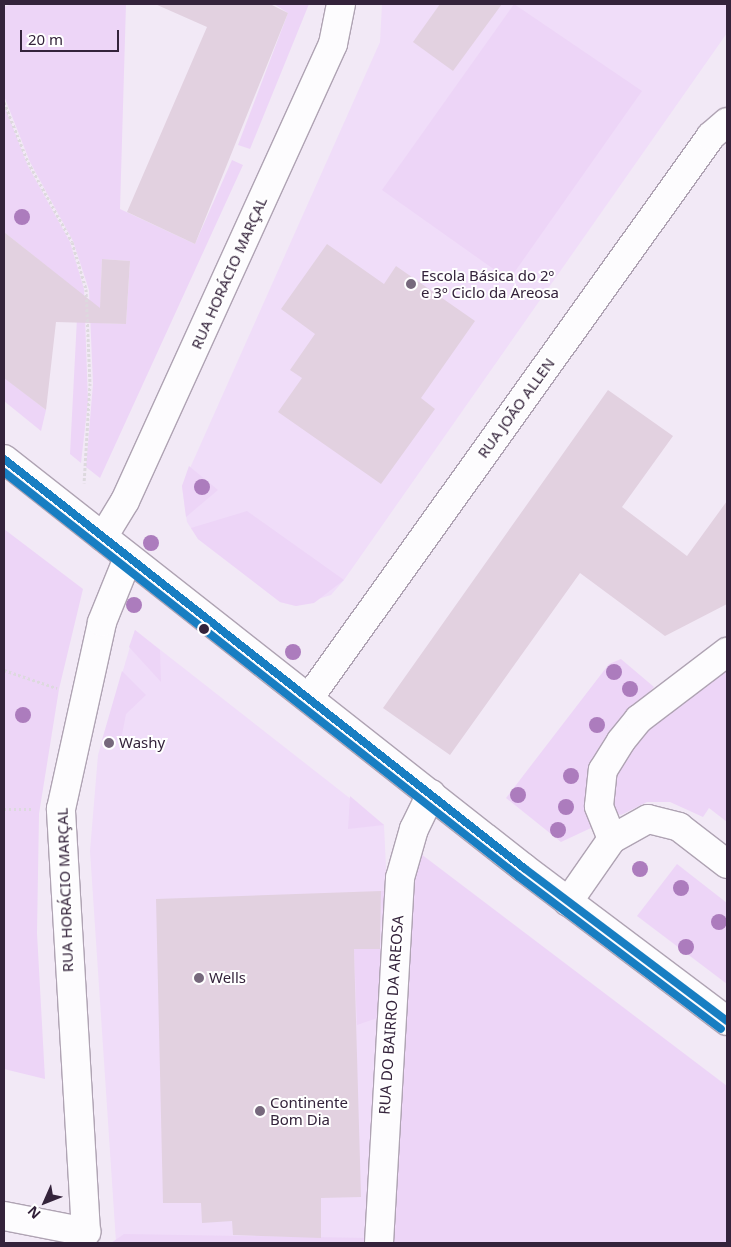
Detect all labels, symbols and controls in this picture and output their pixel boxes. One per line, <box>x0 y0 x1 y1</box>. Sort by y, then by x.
scale bar <box>22 20 121 52</box>
text: 20 m <box>28 29 63 49</box>
street label: RUA HORÁCIO MARÇAL <box>187 194 271 352</box>
place label: Escola Básica do 2º e 3º Ciclo da Areosa <box>421 266 559 301</box>
marker: Escola Básica do 2º e 3º Ciclo da Areosa <box>405 278 417 290</box>
street label: RUA JOÃO ALLEN <box>474 355 558 461</box>
unlabelled marker <box>199 624 209 634</box>
place label: Washy <box>119 734 165 752</box>
marker: Washy <box>103 737 115 749</box>
street label: RUA HORÁCIO MARÇAL <box>53 807 77 973</box>
street label: RUA DO BAIRRO DA AREOSA <box>375 915 407 1115</box>
place label: Wells <box>209 969 246 987</box>
marker: Wells <box>193 972 205 984</box>
place label: Continente Bom Dia <box>270 1093 348 1128</box>
marker: Continente Bom Dia <box>254 1105 266 1117</box>
north arrow <box>20 1177 70 1227</box>
text: N <box>23 1202 45 1223</box>

